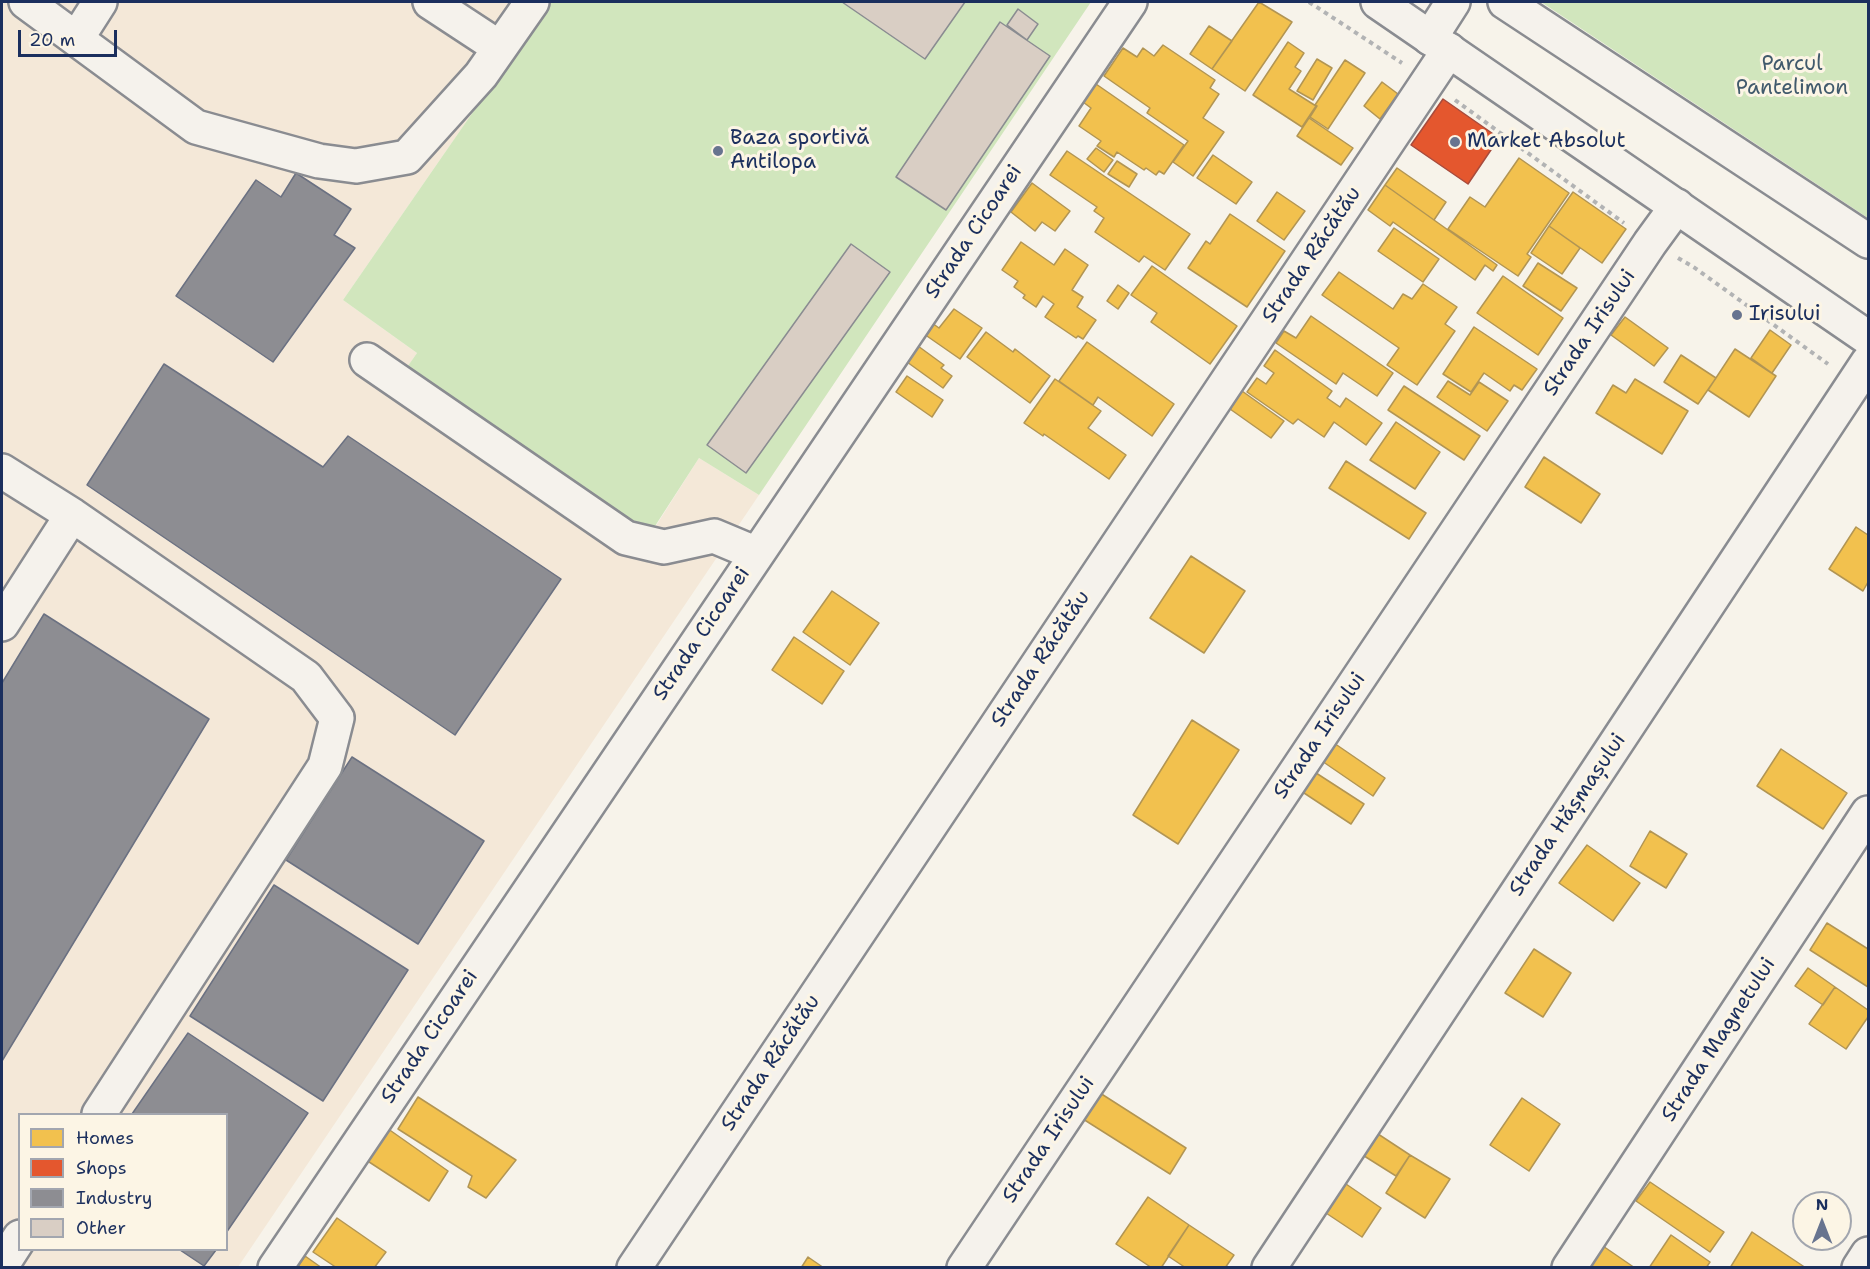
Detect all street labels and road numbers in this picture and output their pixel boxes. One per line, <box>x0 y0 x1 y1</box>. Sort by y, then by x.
street label: Strada Cicoarei <box>920 160 1028 304</box>
street label: Strada Răcătău <box>1257 182 1367 328</box>
street label: Strada Irisului <box>1538 265 1642 401</box>
street label: Strada Cicoarei <box>648 562 756 706</box>
street label: Strada Răcătău <box>986 586 1096 732</box>
street label: Strada Irisului <box>1268 668 1372 804</box>
street label: Strada Hășmașului <box>1504 729 1632 901</box>
street label: Strada Magnetului <box>1657 953 1781 1127</box>
street label: Strada Cicoarei <box>376 965 484 1109</box>
street label: Strada Răcătău <box>716 990 826 1136</box>
street label: Strada Irisului <box>997 1072 1101 1208</box>

